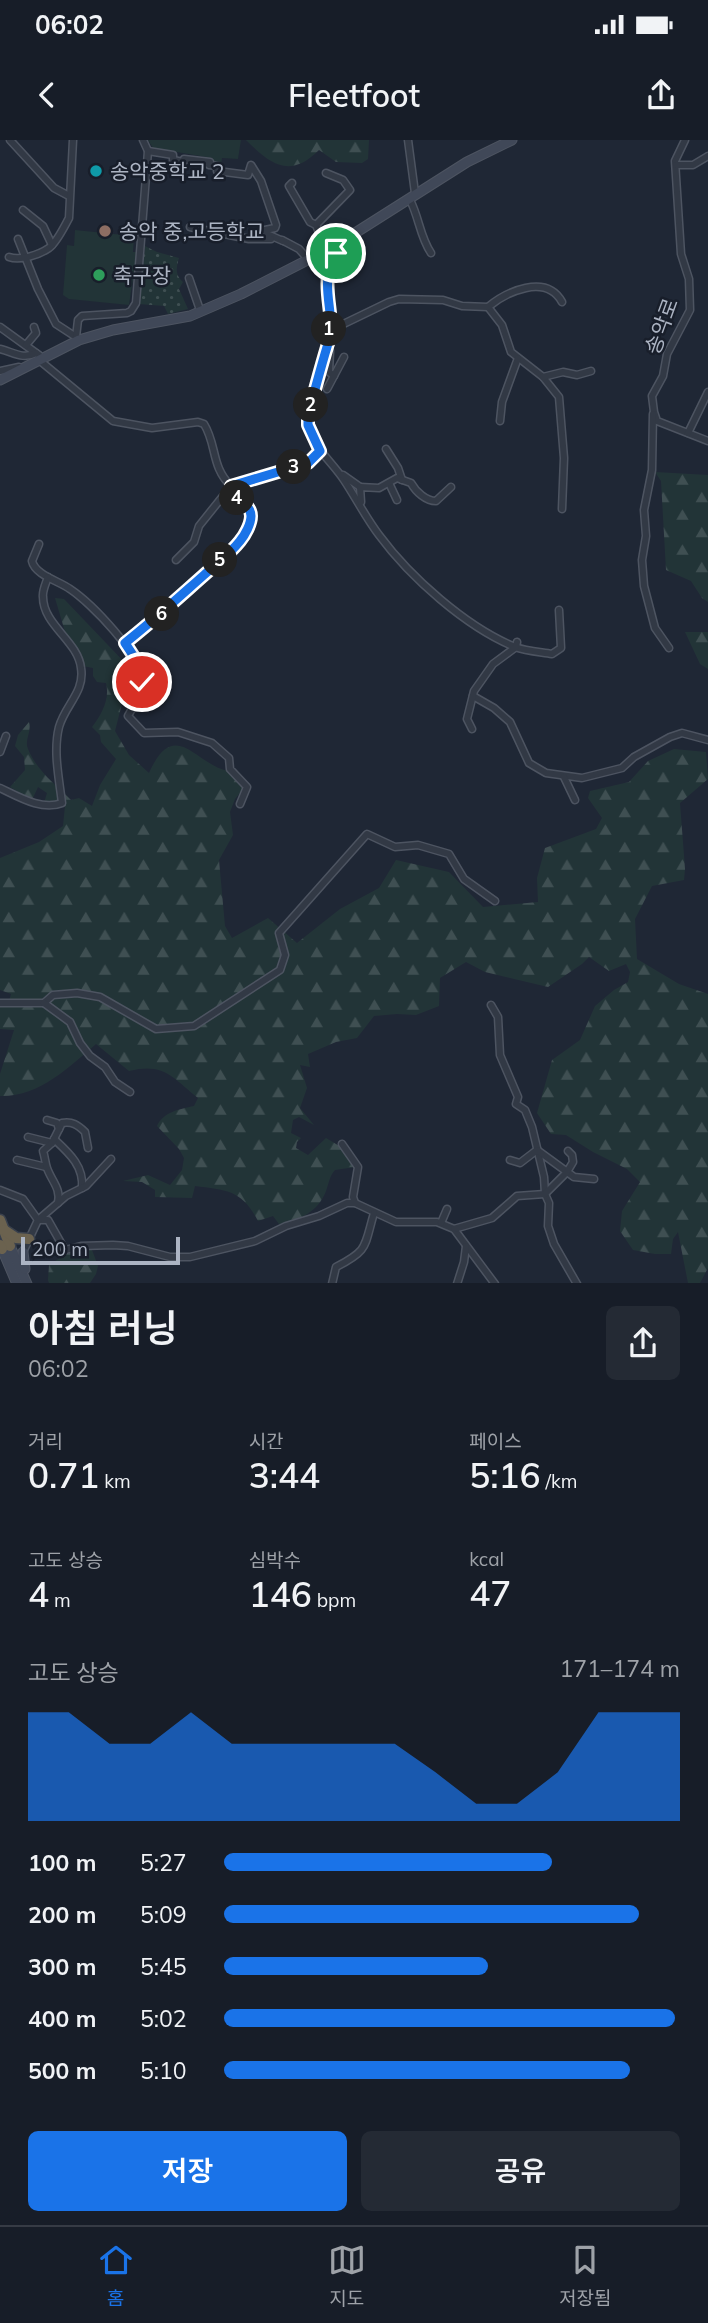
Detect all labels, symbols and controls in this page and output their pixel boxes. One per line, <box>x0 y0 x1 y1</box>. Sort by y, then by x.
text: 06:02 <box>35 8 104 41</box>
text: Fleetfoot <box>288 75 420 115</box>
icon: back <box>28 76 66 114</box>
icon: share <box>642 76 680 114</box>
place label: 송악중학교 2 <box>110 158 225 184</box>
marker: 송악중학교 2 <box>88 163 104 179</box>
place label: 송악 중,고등학교 <box>119 218 265 244</box>
marker: 송악 중,고등학교 <box>97 223 113 239</box>
pin <box>306 223 366 283</box>
icon: arrive <box>317 234 355 272</box>
place label: 축구장 <box>113 262 171 288</box>
marker: 축구장 <box>91 267 107 283</box>
street label: 송악로 <box>639 294 683 358</box>
pin: 1 <box>312 312 346 346</box>
text: 1 <box>323 316 334 340</box>
pin: 2 <box>294 387 328 422</box>
text: 2 <box>305 392 316 416</box>
pin: 3 <box>276 450 312 484</box>
text: 3 <box>288 454 299 478</box>
pin: 4 <box>219 480 254 516</box>
text: 4 <box>231 485 242 509</box>
pin: 5 <box>202 542 238 578</box>
text: 5 <box>214 547 225 571</box>
pin: 6 <box>144 596 180 631</box>
text: 6 <box>156 601 167 625</box>
pin <box>112 652 172 712</box>
icon: check <box>123 663 161 701</box>
scale bar <box>21 1234 180 1266</box>
text: 200 m <box>32 1237 88 1261</box>
text: 아침 러닝 <box>28 1304 178 1352</box>
button: share <box>606 1306 680 1380</box>
text: 06:02 <box>28 1354 88 1383</box>
text: 거리 <box>28 1429 63 1453</box>
text: 시간 <box>249 1429 284 1453</box>
text: 페이스 <box>469 1429 522 1453</box>
text: 0.71 <box>28 1453 99 1497</box>
text: 3:44 <box>249 1453 320 1497</box>
text: 5:16 <box>469 1453 541 1497</box>
text: km <box>99 1469 131 1493</box>
text: /km <box>541 1469 577 1493</box>
text: kcal <box>469 1547 504 1571</box>
text: 고도 상승 <box>28 1548 103 1572</box>
text: 심박수 <box>249 1548 301 1572</box>
text: 47 <box>469 1571 511 1615</box>
text: 4 <box>28 1572 49 1616</box>
text: 146 <box>249 1572 312 1616</box>
text: m <box>49 1588 71 1612</box>
text: bpm <box>312 1588 356 1612</box>
text: 171–174 m <box>559 1654 680 1683</box>
text: 고도 상승 <box>28 1658 119 1687</box>
text: 100 m <box>28 1848 96 1877</box>
text: 5:27 <box>140 1848 187 1877</box>
text: 200 m <box>28 1900 96 1929</box>
text: 5:09 <box>140 1900 187 1929</box>
text: 300 m <box>28 1952 96 1981</box>
text: 5:45 <box>140 1952 187 1981</box>
text: 400 m <box>28 2004 96 2033</box>
text: 5:02 <box>140 2004 187 2033</box>
text: 500 m <box>28 2056 96 2085</box>
text: 5:10 <box>140 2056 187 2085</box>
button: 저장 <box>28 2131 347 2211</box>
button: 공유 <box>361 2131 680 2211</box>
tab: 홈 <box>97 2241 135 2310</box>
tab: 지도 <box>328 2241 366 2310</box>
tab: 저장됨 <box>559 2241 611 2310</box>

